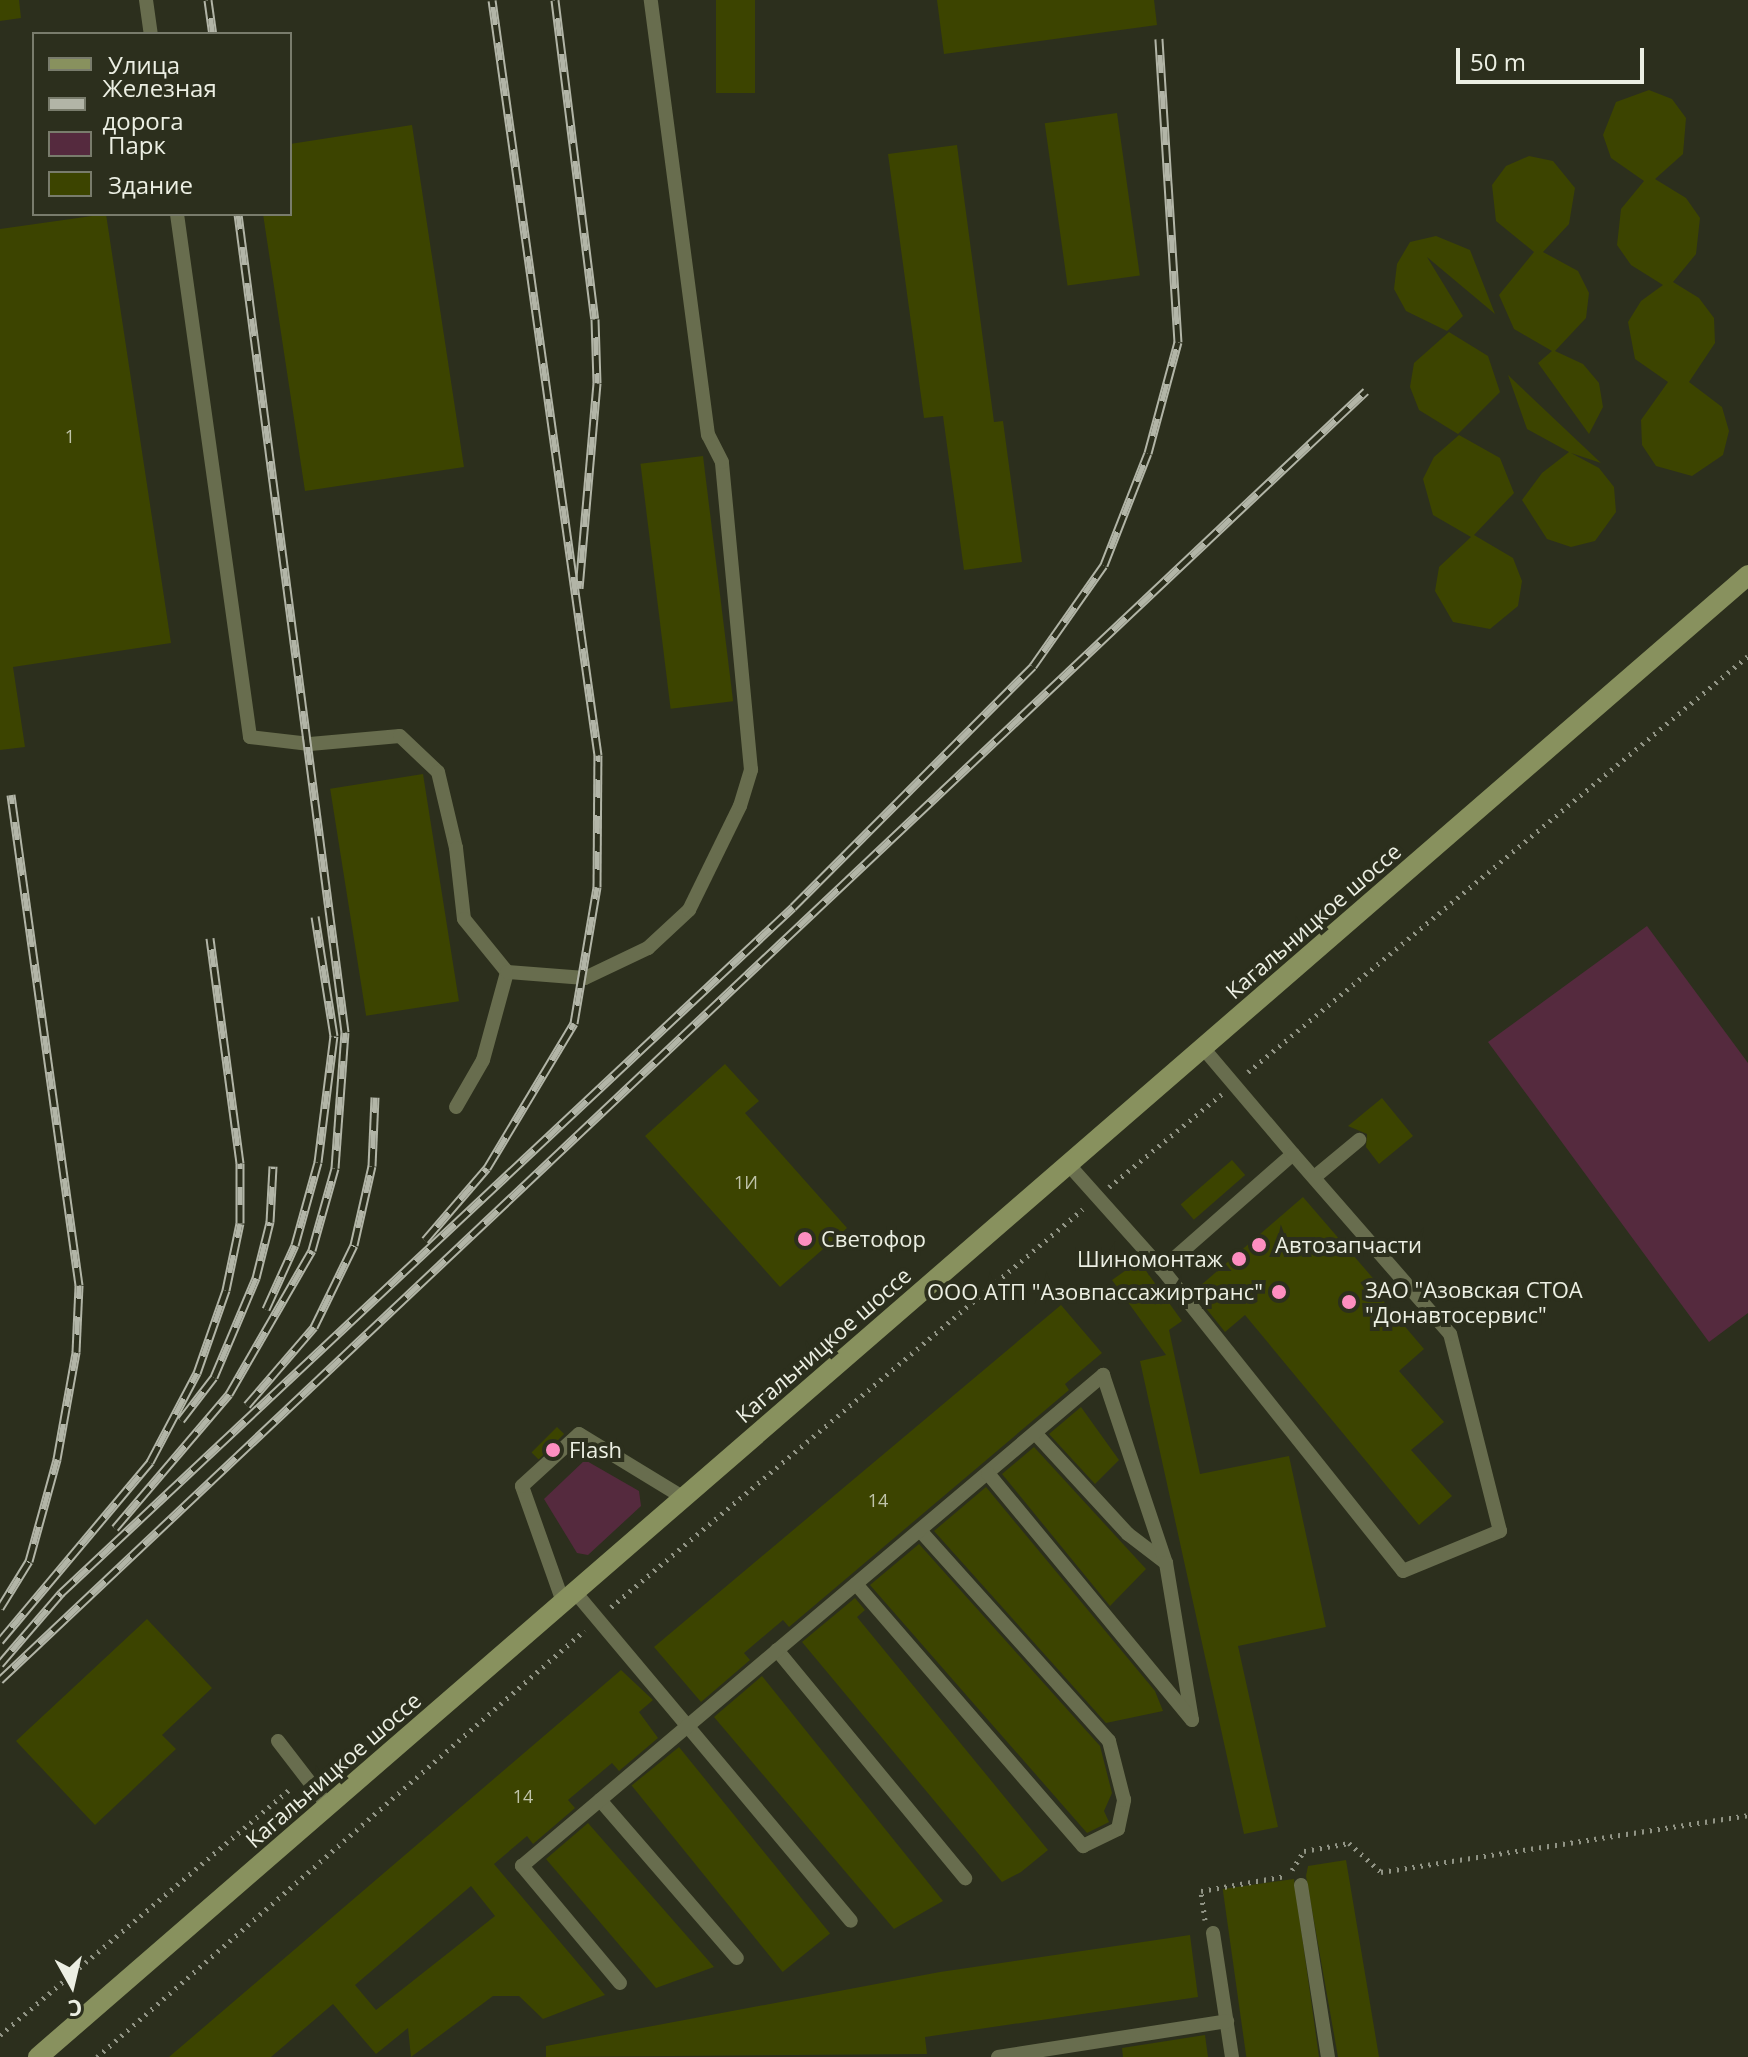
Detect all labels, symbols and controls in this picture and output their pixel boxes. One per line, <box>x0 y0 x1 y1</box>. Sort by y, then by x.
legend <box>32 32 292 216</box>
scale bar <box>1460 32 1648 82</box>
text: 50 m <box>1470 45 1526 78</box>
text: Улица <box>108 48 180 81</box>
text: Железная дорога <box>102 71 217 137</box>
text: Парк <box>108 128 166 161</box>
text: Здание <box>108 168 193 201</box>
house number: 1 <box>65 425 75 447</box>
street label: Кагальницкое шоссе <box>1220 838 1406 1004</box>
house number: 1И <box>734 1171 758 1193</box>
place label: Светофор <box>821 1226 926 1252</box>
marker: Светофор <box>796 1230 814 1248</box>
place label: Автозапчасти <box>1275 1232 1422 1258</box>
marker: Автозапчасти <box>1250 1236 1268 1254</box>
place label: Шиномонтаж <box>1077 1246 1223 1272</box>
marker: Шиномонтаж <box>1230 1250 1248 1268</box>
street label: Кагальницкое шоссе <box>730 1262 916 1428</box>
place label: ЗАО "Азовская СТОА "Донавтосервис" <box>1365 1276 1583 1328</box>
place label: ООО АТП "Азовпассажиртранс" <box>927 1279 1263 1305</box>
marker: ООО АТП "Азовпассажиртранс" <box>1270 1283 1288 1301</box>
marker: ЗАО "Азовская СТОА "Донавтосервис" <box>1340 1293 1358 1311</box>
place label: Flash <box>569 1437 622 1463</box>
marker: Flash <box>544 1441 562 1459</box>
house number: 14 <box>868 1489 888 1511</box>
street label: Кагальницкое шоссе <box>240 1687 426 1853</box>
house number: 14 <box>513 1785 533 1807</box>
north arrow <box>32 1945 112 2025</box>
text: С <box>66 1993 84 2025</box>

